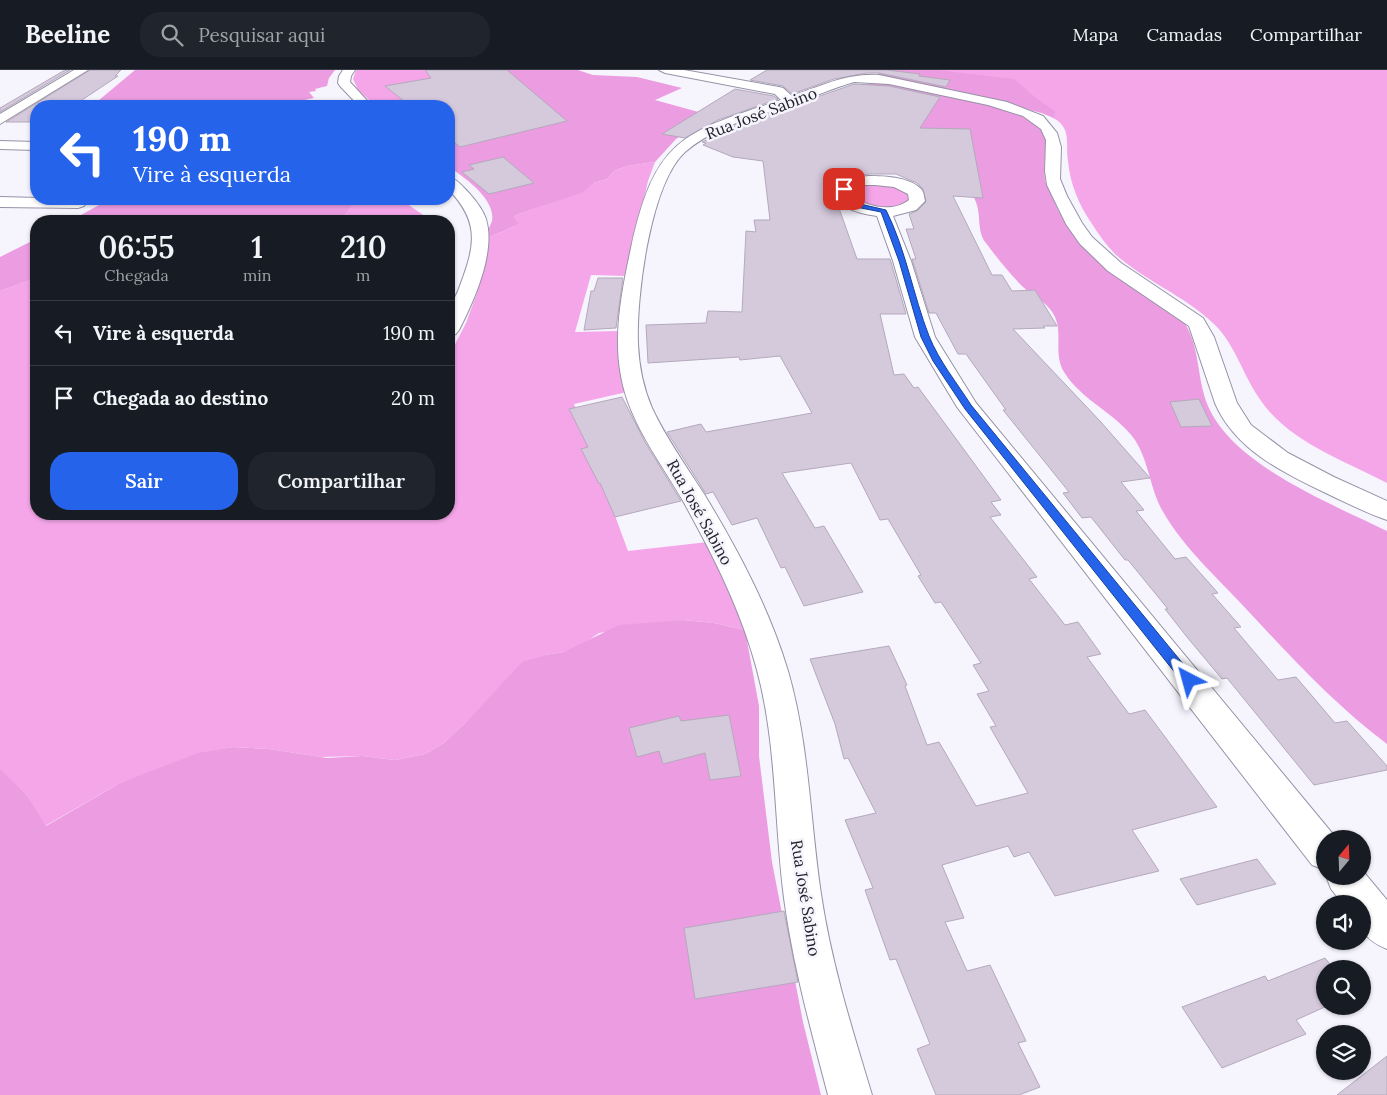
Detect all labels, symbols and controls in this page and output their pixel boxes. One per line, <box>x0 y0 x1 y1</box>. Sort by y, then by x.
search box <box>140 12 490 57</box>
text: Beeline <box>25 19 110 50</box>
icon: search <box>158 21 186 49</box>
text: Pesquisar aqui <box>198 23 325 47</box>
text: Mapa <box>1073 23 1118 46</box>
text: Camadas <box>1146 23 1222 46</box>
text: Compartilhar <box>1250 23 1362 46</box>
street label: Rua José Sabino <box>702 83 820 143</box>
text: 190 m <box>133 116 231 161</box>
icon: left <box>50 120 115 185</box>
text: Vire à esquerda <box>133 160 291 188</box>
pin <box>823 168 865 210</box>
icon: arrive <box>830 175 858 203</box>
text: 06:55 <box>98 228 175 266</box>
text: 1 <box>251 228 263 266</box>
text: 210 <box>340 228 387 266</box>
text: Chegada <box>104 265 169 285</box>
text: min <box>243 265 272 285</box>
text: m <box>356 265 370 285</box>
icon: left <box>50 319 78 347</box>
text: Vire à esquerda <box>93 321 234 345</box>
text: 190 m <box>383 321 435 345</box>
icon: arrive <box>50 384 78 412</box>
text: Chegada ao destino <box>93 386 268 410</box>
text: 20 m <box>391 386 435 410</box>
button: Sair <box>50 452 238 510</box>
button: Compartilhar <box>248 452 435 510</box>
street label: Rua José Sabino <box>663 456 737 568</box>
position arrow <box>1162 653 1214 705</box>
north arrow <box>1316 830 1371 885</box>
map controls <box>1316 830 1371 1080</box>
street label: Rua José Sabino <box>787 838 825 958</box>
button: sound <box>1316 895 1371 950</box>
button: search <box>1316 960 1371 1015</box>
button: layers <box>1316 1025 1371 1080</box>

